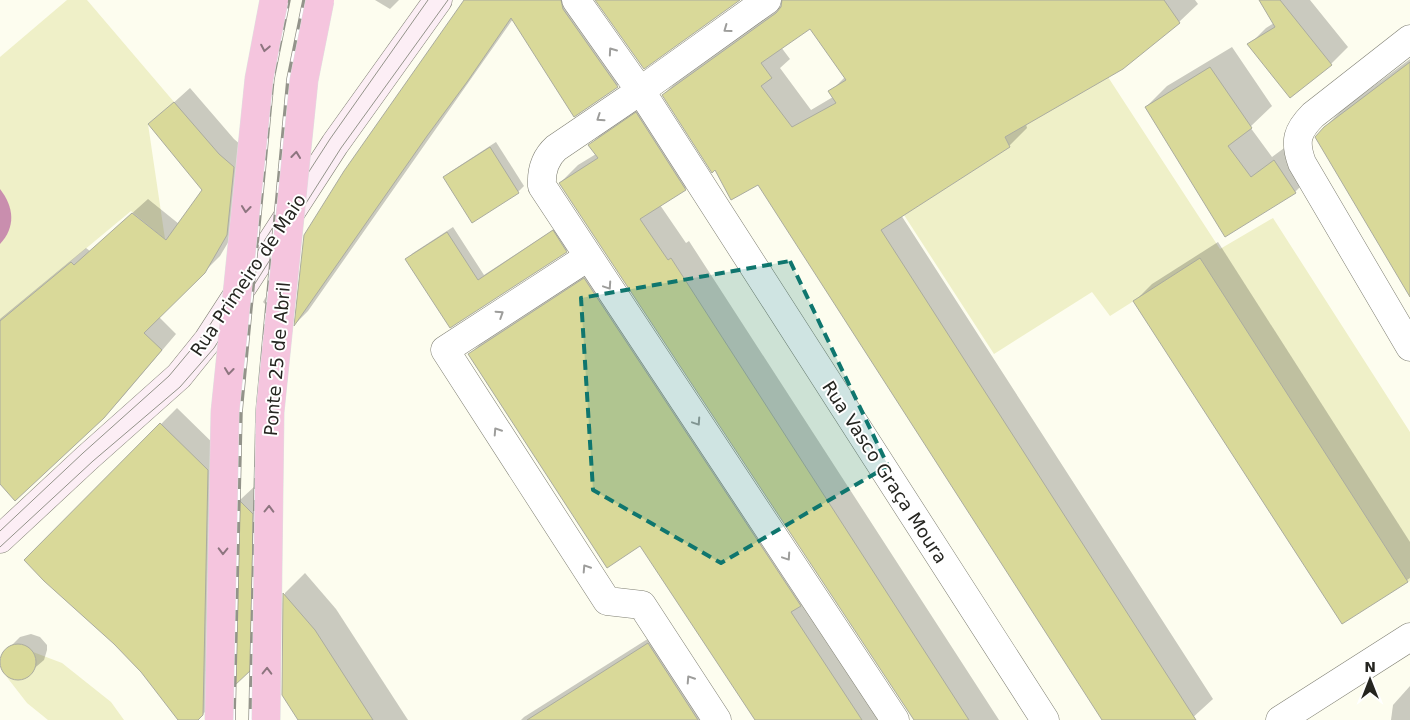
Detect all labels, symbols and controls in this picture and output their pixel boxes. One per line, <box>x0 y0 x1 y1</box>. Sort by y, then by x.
one-way arrow <box>724 23 733 31</box>
one-way arrow <box>260 43 270 52</box>
one-way arrow <box>609 48 618 57</box>
one-way arrow <box>596 112 606 121</box>
one-way arrow <box>290 151 301 159</box>
street label: Rua Primeiro de Maio <box>186 190 310 360</box>
one-way arrow <box>240 205 251 213</box>
street label: Ponte 25 de Abril <box>260 281 294 437</box>
one-way arrow <box>601 281 611 290</box>
one-way arrow <box>495 311 504 321</box>
one-way arrow <box>224 367 235 375</box>
street label: Rua Vasco Graça Moura <box>818 377 952 567</box>
one-way arrow <box>691 416 700 425</box>
one-way arrow <box>494 428 504 437</box>
one-way arrow <box>264 505 274 512</box>
one-way arrow <box>218 547 228 555</box>
one-way arrow <box>781 551 790 561</box>
one-way arrow <box>582 564 592 573</box>
north arrow <box>1345 655 1395 705</box>
text: N <box>1364 659 1376 675</box>
one-way arrow <box>262 667 272 675</box>
one-way arrow <box>687 675 696 685</box>

